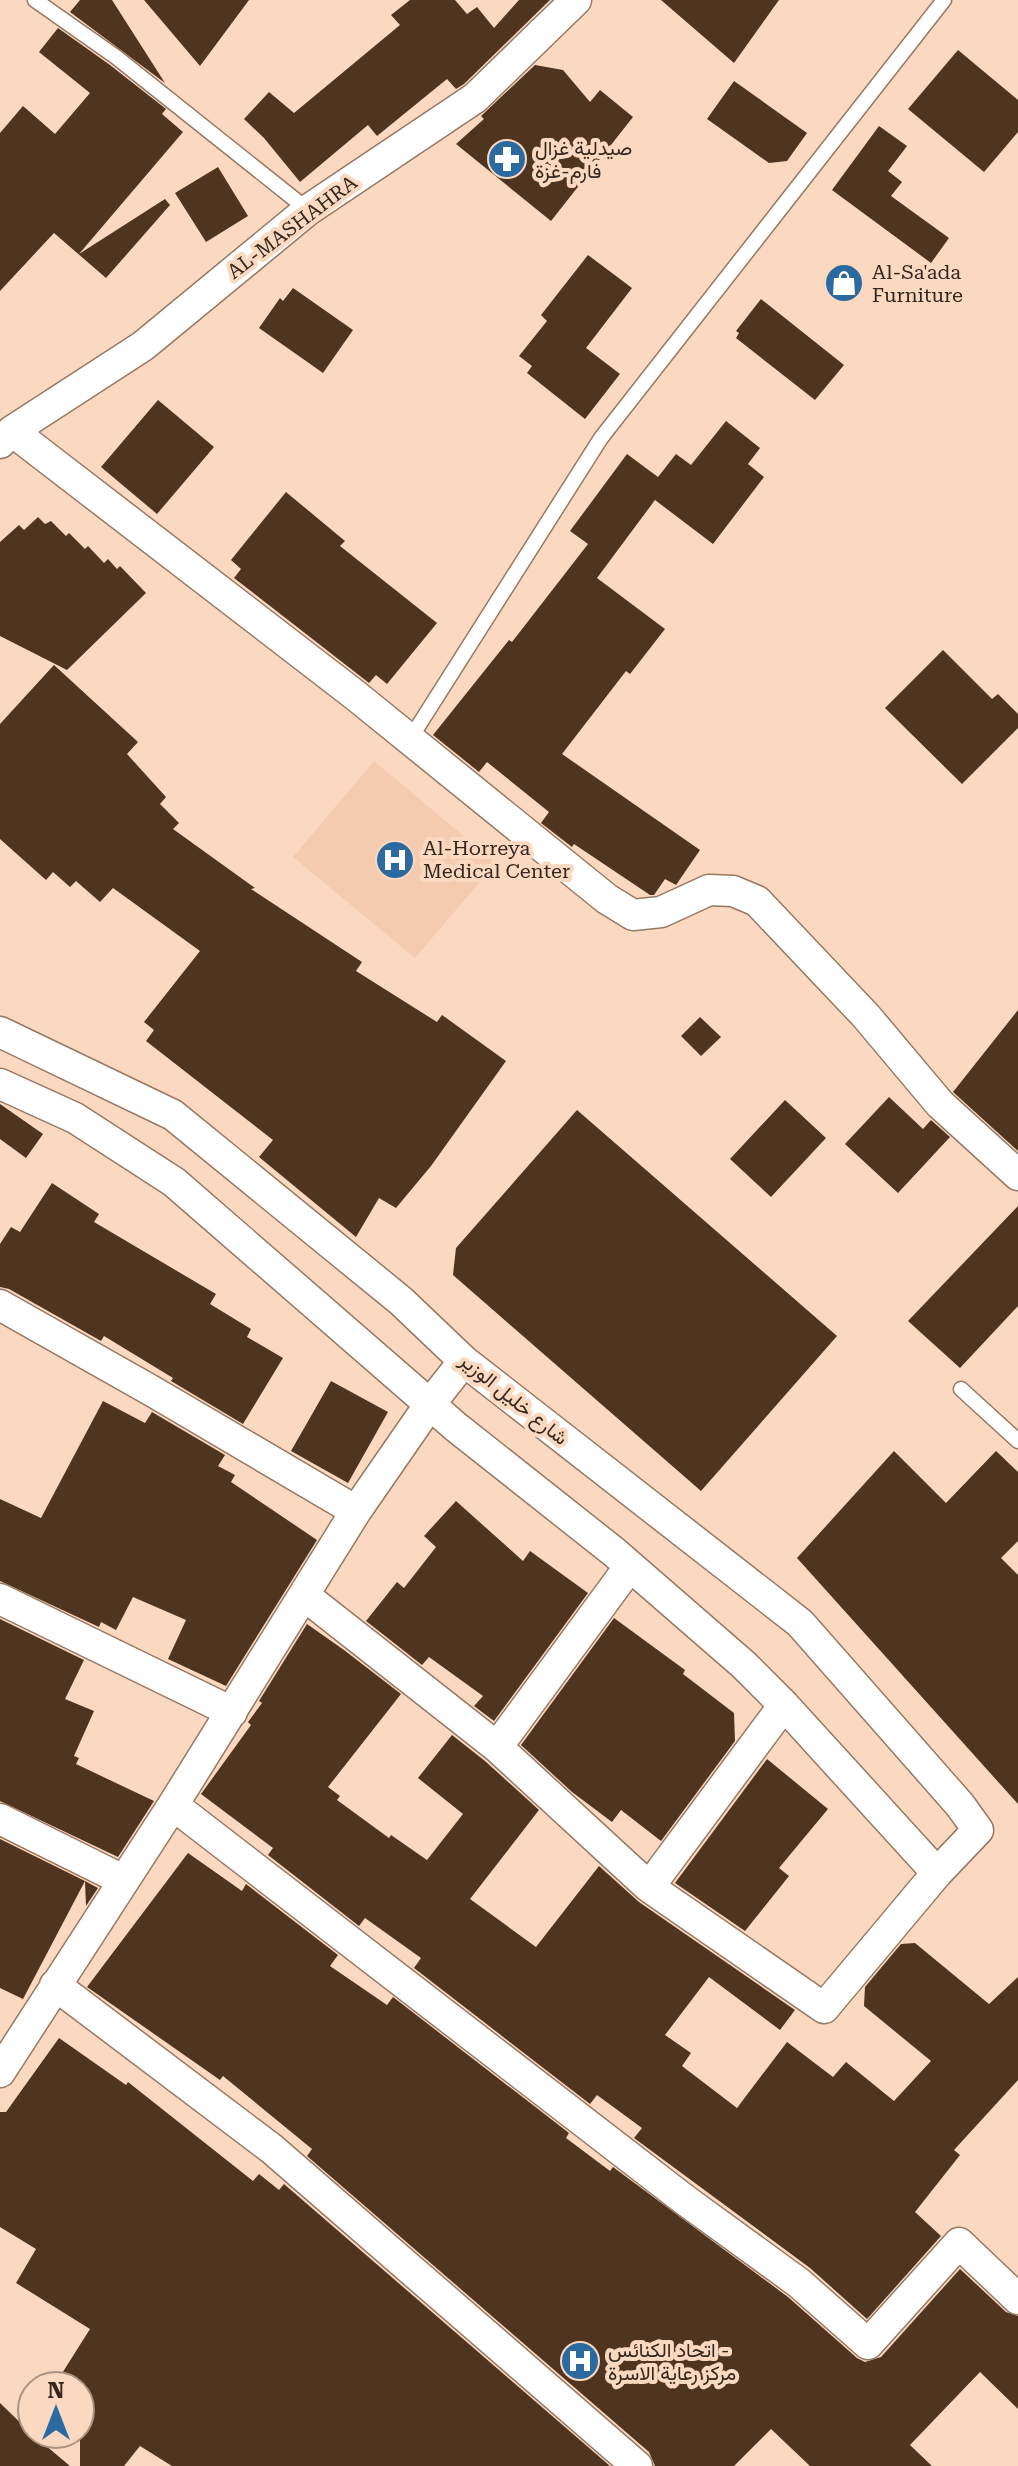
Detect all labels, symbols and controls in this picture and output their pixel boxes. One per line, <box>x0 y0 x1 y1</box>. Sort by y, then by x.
place label: صيدلية غزال فارم-غزة <box>535 136 632 184</box>
pharmacy icon: صيدلية غزال فارم-غزة <box>486 138 528 180</box>
street label: AL-MASHAHRA <box>222 170 362 284</box>
place label: Al-Sa'ada Furniture <box>872 260 963 307</box>
shop icon: Al-Sa'ada Furniture <box>823 262 865 304</box>
place label: Al-Horreya Medical Center <box>423 836 570 883</box>
hospital icon: Al-Horreya Medical Center <box>374 839 416 881</box>
street label: شارع خليل الوزير <box>453 1347 573 1451</box>
place label: اتحاد الكنائس - مركز رعاية الاسرة <box>608 2338 736 2386</box>
hospital icon: اتحاد الكنائس - مركز رعاية الاسرة <box>559 2340 601 2382</box>
north arrow <box>16 2370 96 2450</box>
text: N <box>48 2378 65 2403</box>

